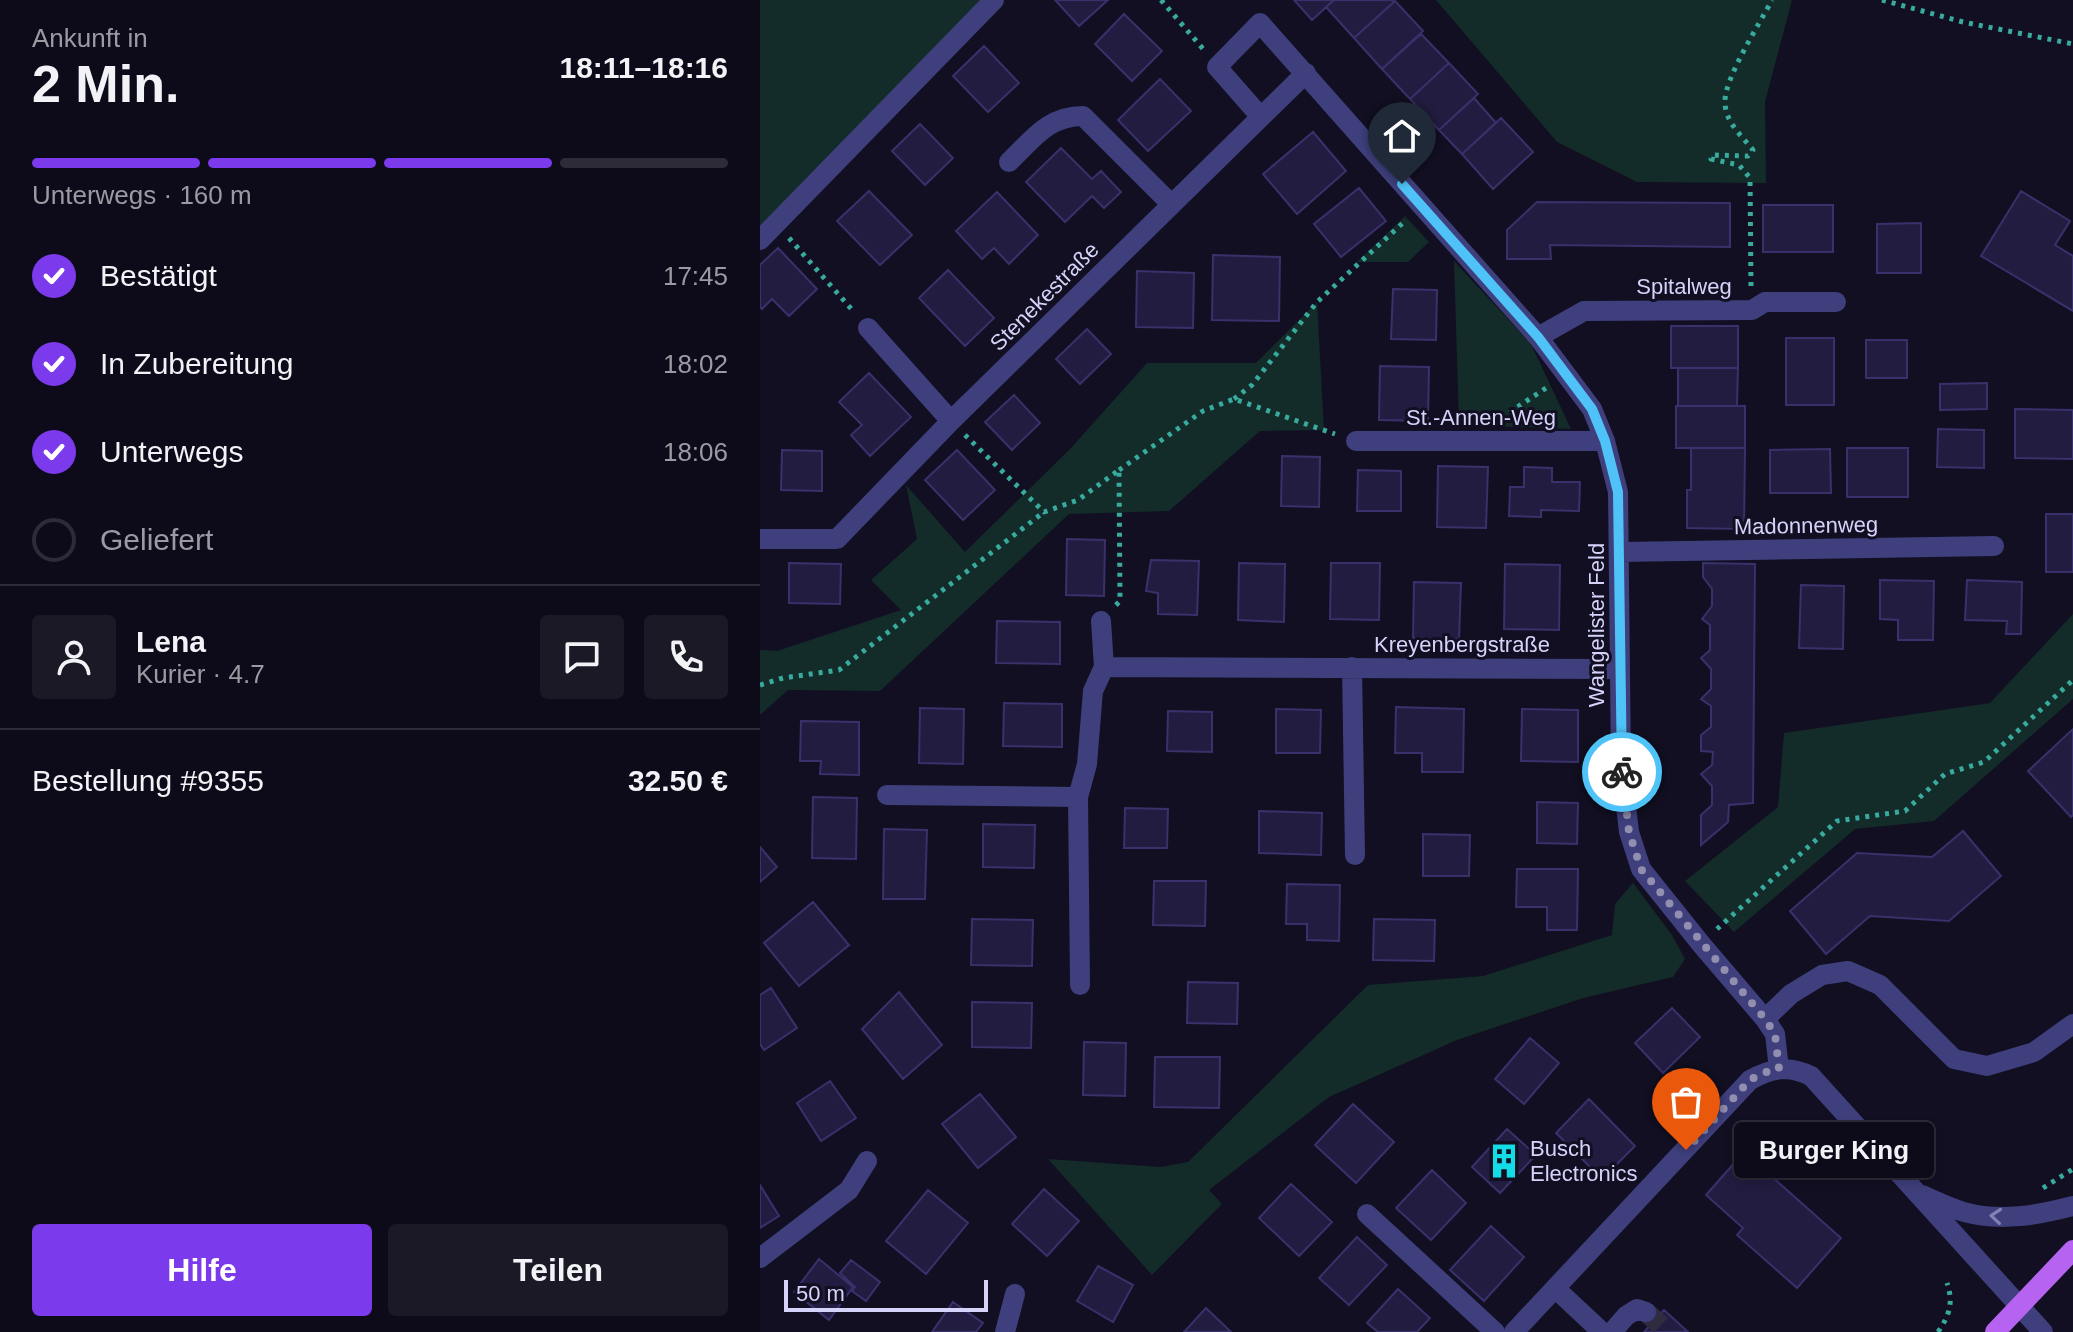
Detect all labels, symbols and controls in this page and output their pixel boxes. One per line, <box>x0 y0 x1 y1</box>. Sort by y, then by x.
text: Ankunft in <box>32 23 148 53</box>
text: 18:11–18:16 <box>560 51 728 84</box>
text: 2 Min. <box>32 55 179 113</box>
pin <box>1368 102 1436 184</box>
icon: home <box>1380 114 1424 158</box>
text: Unterwegs · 160 m <box>32 180 252 210</box>
street label: Stenekestraße <box>985 237 1104 356</box>
icon: check <box>32 254 76 298</box>
text: Bestätigt <box>100 259 217 292</box>
text: 17:45 <box>663 261 728 291</box>
street label: Spitalweg <box>1636 274 1732 299</box>
icon: check <box>32 342 76 386</box>
text: In Zubereitung <box>100 347 293 380</box>
text: 18:02 <box>663 349 728 379</box>
street label: St.-Annen-Weg <box>1406 405 1556 430</box>
icon: check <box>32 430 76 474</box>
text: Unterwegs <box>100 435 243 468</box>
text: 18:06 <box>663 437 728 467</box>
street label: Madonnenweg <box>1734 512 1878 539</box>
text: Geliefert <box>100 523 213 556</box>
street label: Wangelister Feld <box>1584 543 1609 707</box>
button: person <box>32 615 116 699</box>
button: chat <box>540 615 624 699</box>
button: phone <box>644 615 728 699</box>
text: Lena <box>136 625 206 658</box>
street label: Kreyenbergstraße <box>1374 632 1550 657</box>
text: Kurier · 4.7 <box>136 659 265 689</box>
courier <box>1582 732 1662 812</box>
icon: bike <box>1600 750 1644 794</box>
text: Bestellung #9355 <box>32 764 264 797</box>
text: 32.50 € <box>628 764 728 797</box>
pin <box>1652 1068 1720 1150</box>
icon: bag <box>1664 1080 1708 1124</box>
callout: Burger King <box>1734 1122 1934 1178</box>
text: Burger King <box>1759 1135 1909 1165</box>
place label: Busch Electronics <box>1530 1136 1638 1186</box>
building icon: Busch Electronics <box>1485 1142 1523 1180</box>
one-way arrow <box>1989 1207 2002 1224</box>
button: Hilfe <box>32 1224 372 1316</box>
button: Teilen <box>388 1224 728 1316</box>
scale bar <box>784 1276 988 1312</box>
text: 50 m <box>796 1281 845 1306</box>

